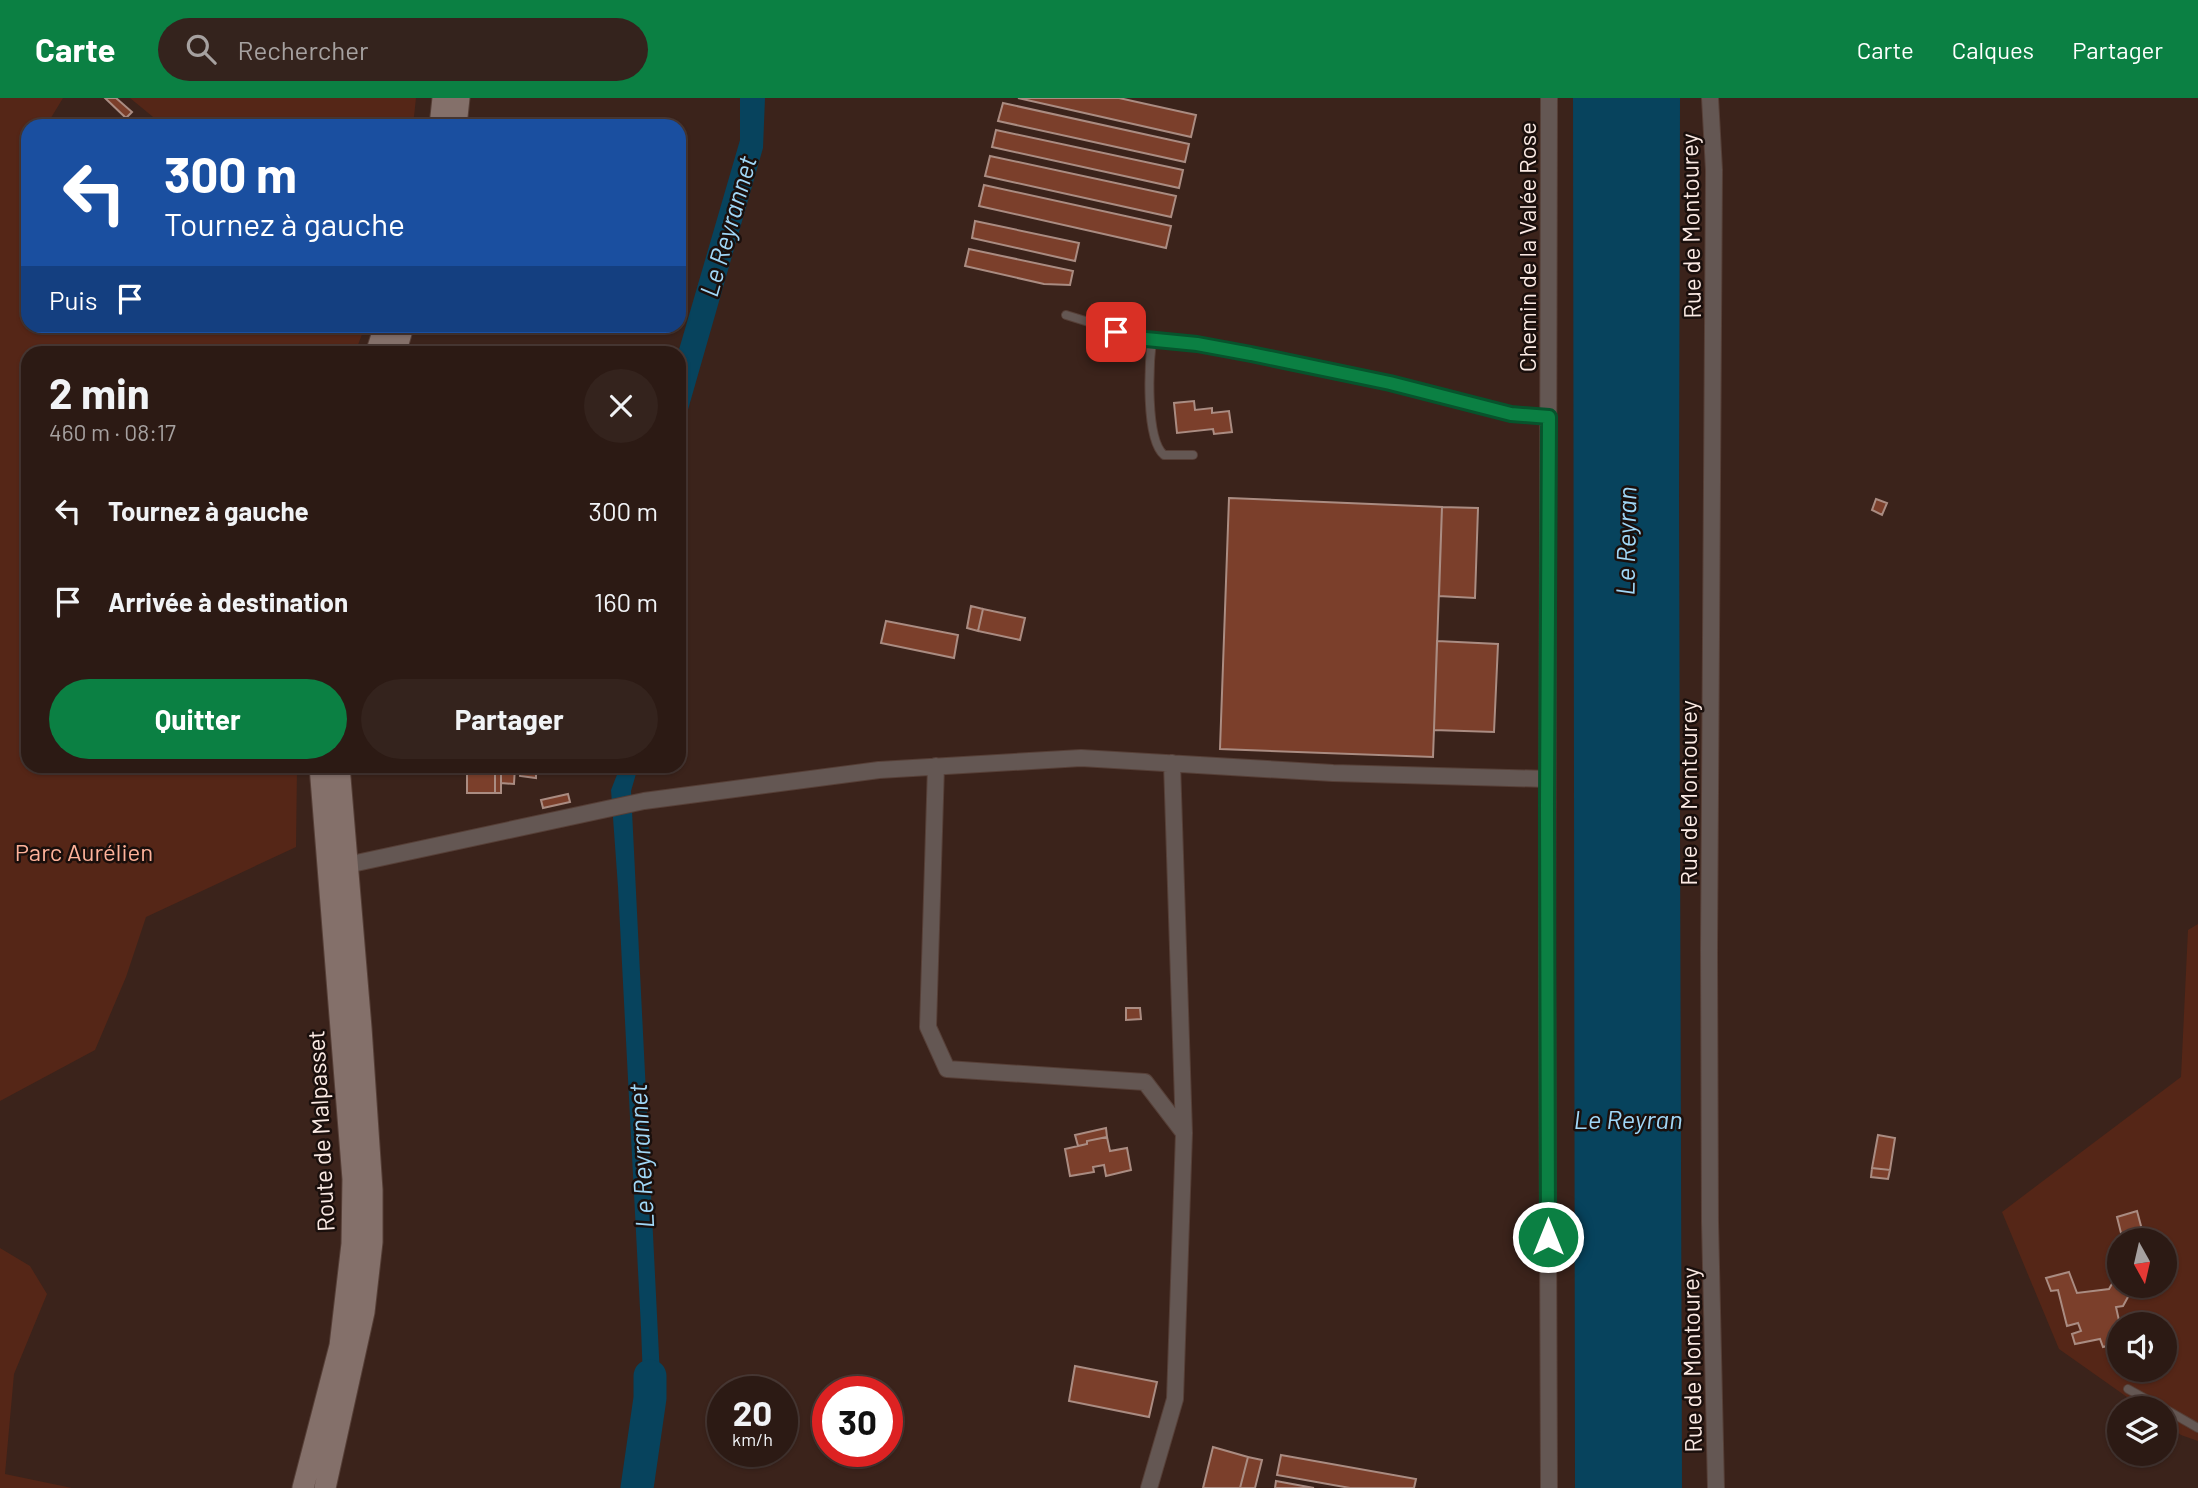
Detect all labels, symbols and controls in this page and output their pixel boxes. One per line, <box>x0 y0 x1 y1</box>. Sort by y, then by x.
search box <box>158 18 648 81</box>
text: Carte <box>35 29 116 69</box>
icon: search <box>182 30 220 68</box>
text: Rechercher <box>238 34 368 65</box>
text: Carte <box>1857 35 1914 64</box>
text: Calques <box>1952 35 2034 64</box>
text: Partager <box>2072 35 2163 64</box>
street label: Chemin de la Valée Rose <box>1512 122 1541 372</box>
street label: Rue de Montourey <box>1674 133 1706 319</box>
text: 300 m <box>164 144 297 203</box>
icon: left <box>49 147 140 238</box>
water label: Le Reyrannet <box>692 152 762 300</box>
text: Tournez à gauche <box>164 204 405 242</box>
icon: arrive <box>111 280 149 318</box>
text: Puis <box>49 284 97 315</box>
pin <box>1086 302 1146 362</box>
icon: arrive <box>1097 313 1135 351</box>
text: 2 min <box>49 367 150 417</box>
button: close <box>584 369 658 443</box>
text: 460 m · 08:17 <box>49 418 176 446</box>
water label: Le Reyran <box>1609 486 1641 596</box>
icon: left <box>49 492 87 530</box>
text: Tournez à gauche <box>108 495 309 526</box>
text: 300 m <box>589 495 658 526</box>
icon: arrive <box>49 583 87 621</box>
text: Arrivée à destination <box>108 586 348 617</box>
text: 160 m <box>594 586 658 617</box>
button: Quitter <box>49 679 347 759</box>
button: Partager <box>361 679 658 759</box>
street label: Rue de Montourey <box>1673 700 1702 886</box>
park label: Parc Aurélien <box>15 837 153 866</box>
street label: Route de Malpasset <box>300 1029 340 1233</box>
water label: Le Reyrannet <box>621 1083 659 1229</box>
water label: Le Reyran <box>1573 1103 1683 1134</box>
position arrow <box>1511 1200 1585 1274</box>
north arrow <box>2107 1228 2177 1298</box>
map controls <box>2107 1228 2177 1466</box>
street label: Rue de Montourey <box>1675 1267 1707 1453</box>
button: sound <box>2107 1312 2177 1382</box>
speed limit sign: 30 <box>812 1376 903 1467</box>
text: 20 <box>733 1391 772 1433</box>
button: layers <box>2107 1396 2177 1466</box>
text: km/h <box>732 1428 773 1450</box>

